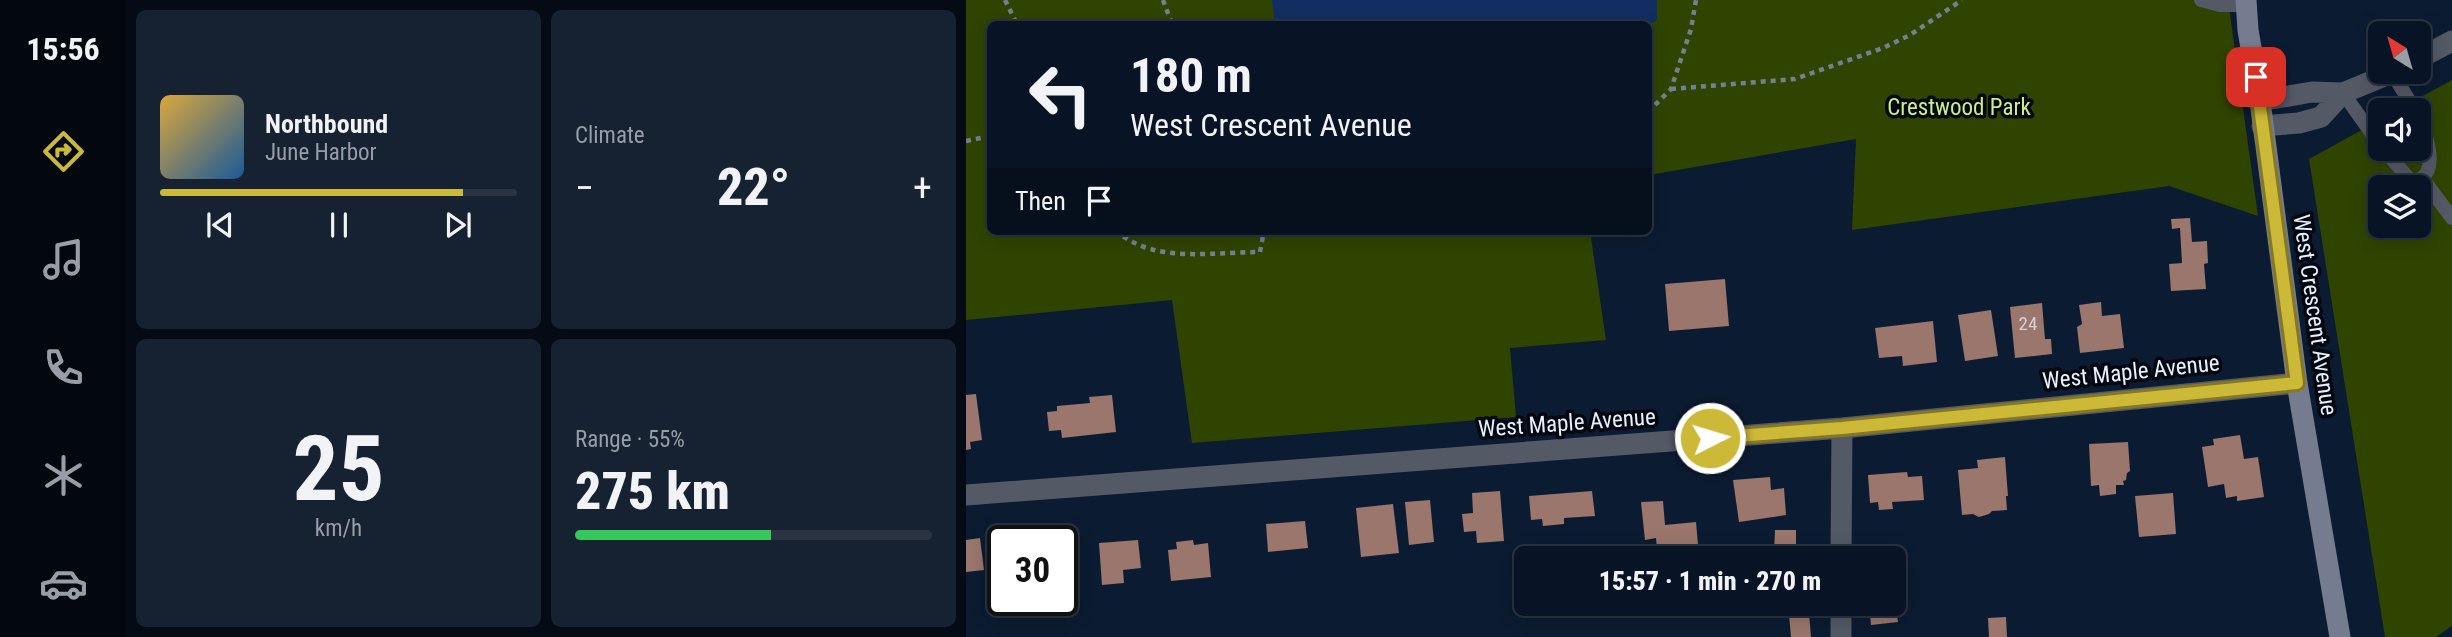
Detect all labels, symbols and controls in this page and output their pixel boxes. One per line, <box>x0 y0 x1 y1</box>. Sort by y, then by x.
north arrow <box>2368 21 2431 84</box>
map controls <box>2368 21 2431 238</box>
text: 15:56 <box>26 30 100 68</box>
text: 180 m <box>1130 47 1252 104</box>
pin <box>2226 47 2286 107</box>
icon: left <box>1015 49 1106 140</box>
icon: arrive <box>2237 58 2275 96</box>
park label: Crestwood Park <box>1887 94 2031 121</box>
button: sound <box>2368 98 2431 161</box>
text: West Crescent Avenue <box>1130 106 1412 144</box>
text: Northbound <box>265 109 388 139</box>
text: Climate <box>575 122 645 149</box>
icon: directions <box>39 127 88 176</box>
text: June Harbor <box>265 139 377 166</box>
text: 22° <box>717 157 790 218</box>
text: − <box>575 166 594 210</box>
text: + <box>913 166 932 210</box>
button: layers <box>2368 175 2431 238</box>
icon: arrive <box>1080 182 1118 220</box>
text: Then <box>1015 186 1066 216</box>
icon: previous <box>201 206 239 244</box>
icon: pause <box>320 206 358 244</box>
icon: next <box>439 206 477 244</box>
street label: West Crescent Avenue <box>2288 213 2342 417</box>
icon: music <box>39 235 88 284</box>
house number: 24 <box>2019 312 2037 335</box>
icon: phone <box>39 343 88 392</box>
street label: West Maple Avenue <box>2041 349 2221 395</box>
position arrow <box>1673 401 1747 475</box>
street label: West Maple Avenue <box>1477 403 1657 443</box>
text: 25 <box>293 416 384 522</box>
text: Range · 55% <box>575 426 685 453</box>
icon: climate <box>39 451 88 500</box>
text: 275 km <box>575 461 730 522</box>
text: km/h <box>315 515 362 542</box>
speed limit sign: 30 <box>987 525 1078 616</box>
icon: car <box>39 559 88 608</box>
text: 15:57 · 1 min · 270 m <box>1599 566 1821 596</box>

